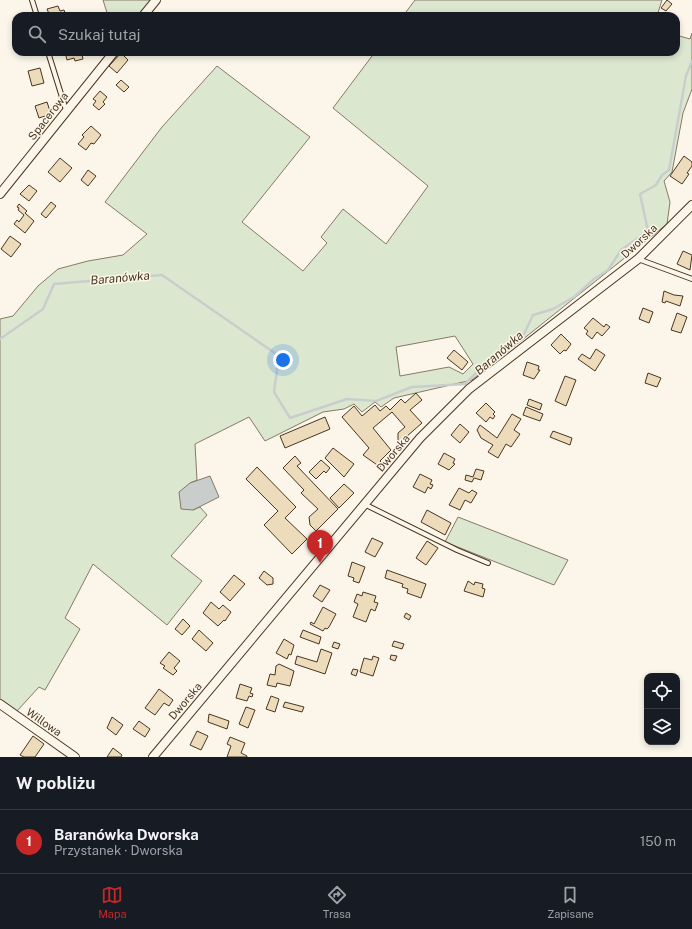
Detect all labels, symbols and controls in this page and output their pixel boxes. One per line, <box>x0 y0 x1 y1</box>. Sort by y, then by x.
search box <box>12 12 680 56</box>
icon: search <box>26 23 48 45</box>
text: Szukaj tutaj <box>58 26 141 43</box>
street label: Spacerowa <box>26 90 70 142</box>
street label: Dworska <box>619 222 659 260</box>
water label: Baranówka <box>90 268 150 288</box>
water label: Baranówka <box>472 328 526 378</box>
your location <box>273 350 293 370</box>
street label: Dworska <box>374 432 412 474</box>
pin: 1 <box>307 530 333 563</box>
map controls <box>644 673 680 745</box>
button: locate <box>644 673 680 709</box>
street label: Dworska <box>166 680 204 722</box>
street label: Willowa <box>24 706 64 738</box>
button: layers <box>644 709 680 745</box>
text: W pobliżu <box>16 773 95 793</box>
text: Baranówka Dworska <box>54 826 199 843</box>
text: 1 <box>26 834 32 849</box>
text: 150 m <box>640 834 676 849</box>
text: Przystanek · Dworska <box>54 843 183 858</box>
tab: Mapa <box>98 884 127 920</box>
tab: Trasa <box>323 884 351 920</box>
tab: Zapisane <box>547 884 594 920</box>

